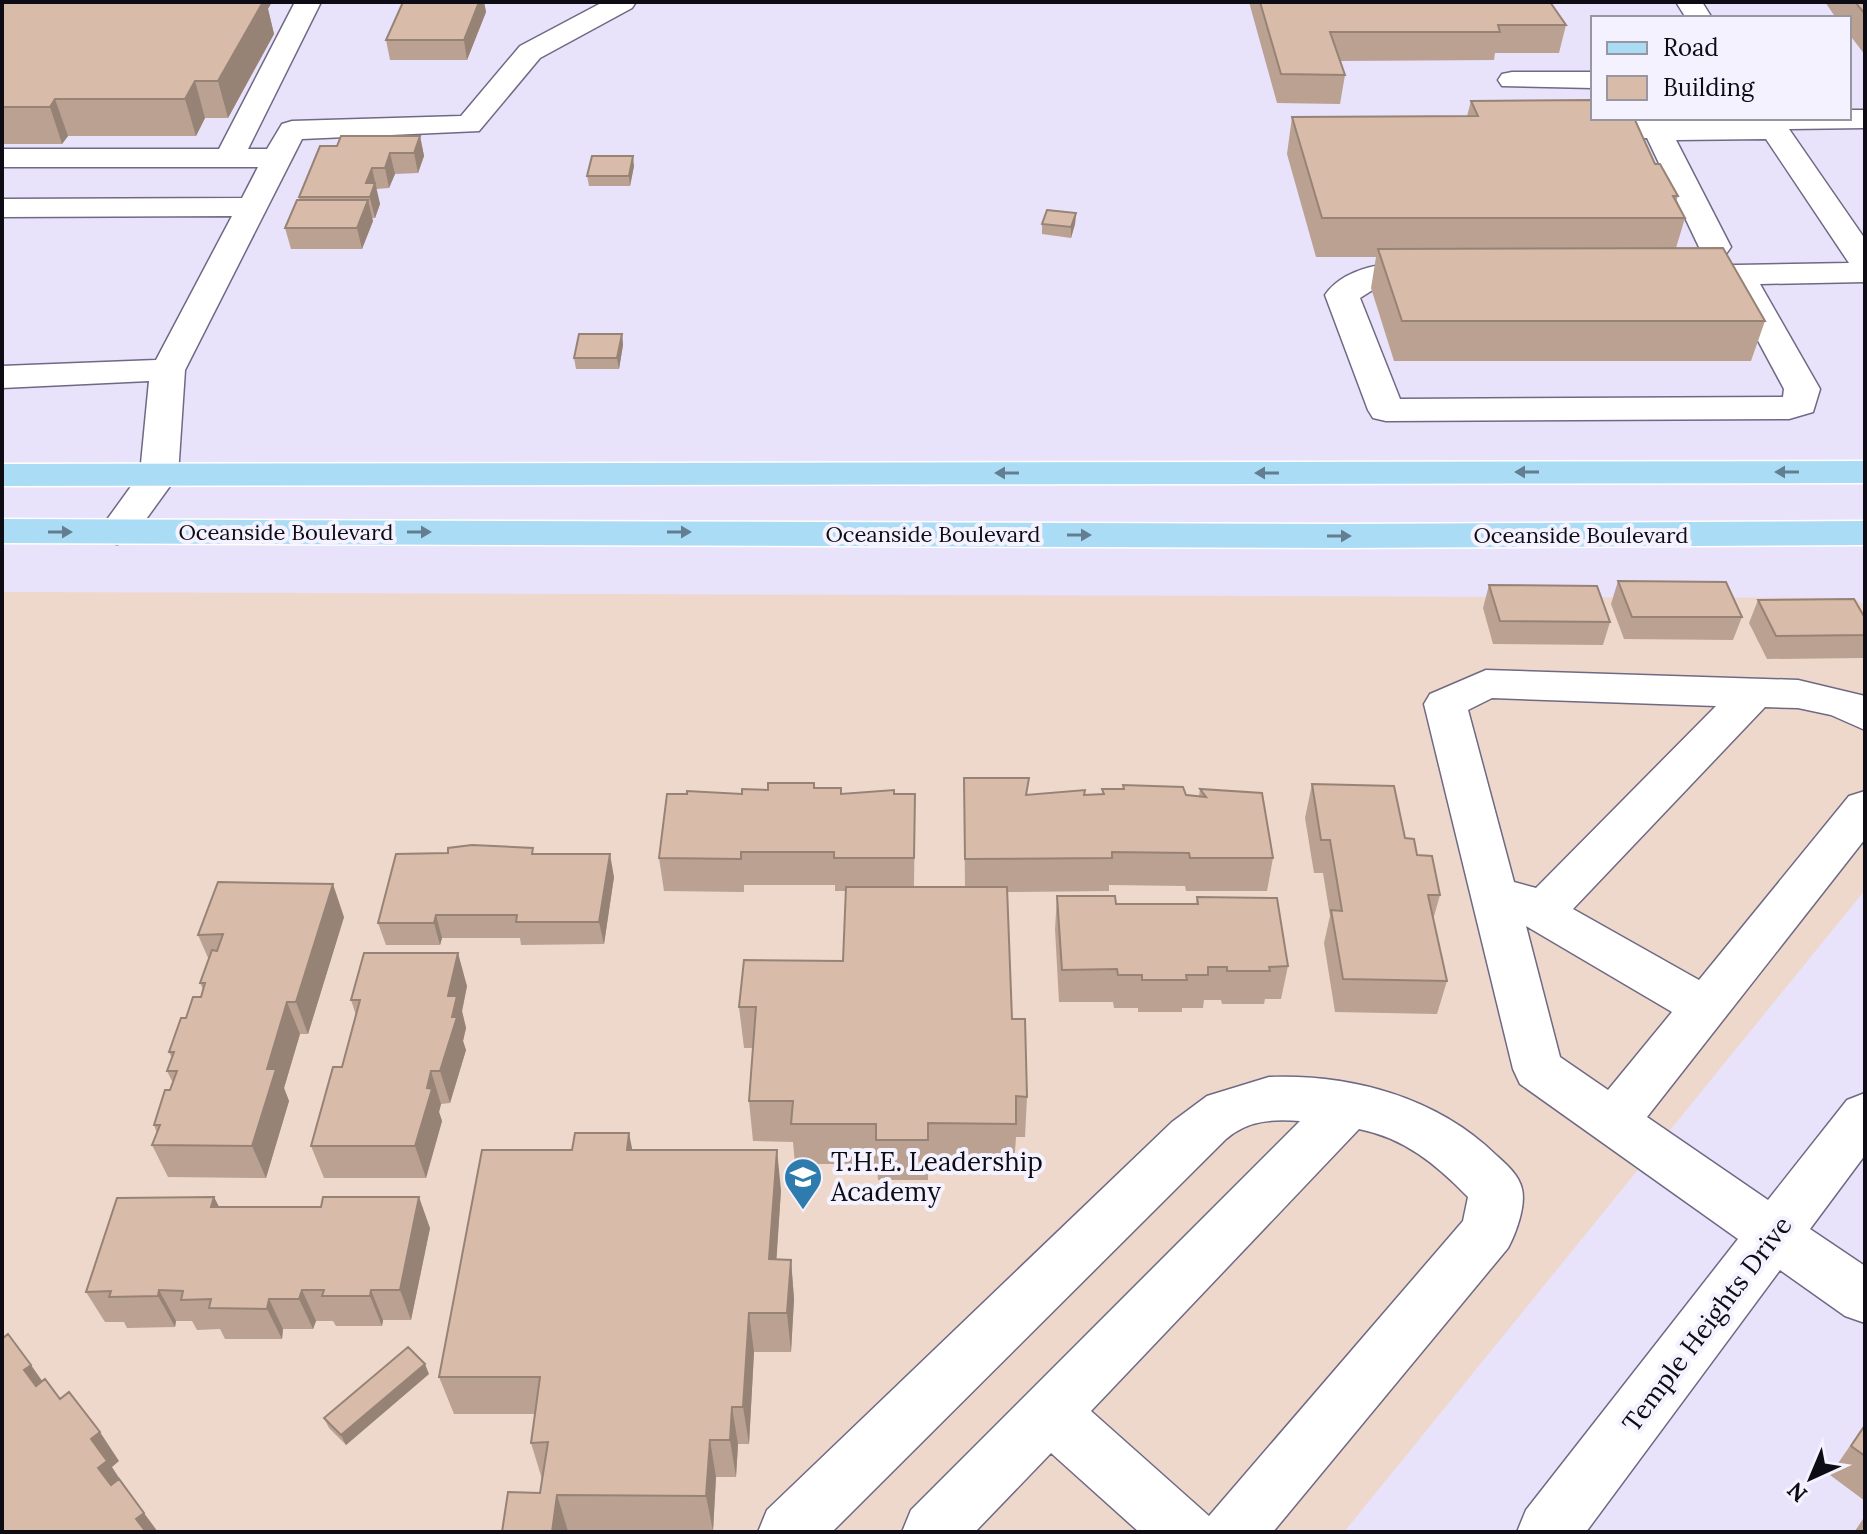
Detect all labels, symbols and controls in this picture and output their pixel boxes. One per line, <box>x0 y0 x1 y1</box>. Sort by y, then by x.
legend <box>1591 16 1851 120</box>
text: Road <box>1663 32 1719 63</box>
text: Building <box>1663 72 1755 103</box>
one-way arrow <box>1514 466 1539 479</box>
one-way arrow <box>1774 466 1799 478</box>
one-way arrow <box>994 467 1019 479</box>
one-way arrow <box>1254 467 1279 479</box>
street label: Oceanside Boulevard <box>178 518 394 546</box>
street label: Oceanside Boulevard <box>825 520 1041 548</box>
street label: Oceanside Boulevard <box>1473 521 1689 549</box>
one-way arrow <box>48 526 73 538</box>
one-way arrow <box>407 526 432 538</box>
one-way arrow <box>667 526 692 539</box>
one-way arrow <box>1067 529 1092 541</box>
one-way arrow <box>1327 530 1352 542</box>
place label: T.H.E. Leadership Academy <box>830 1145 1043 1208</box>
school or university icon: T.H.E. Leadership Academy <box>782 1156 824 1211</box>
street label: Temple Heights Drive <box>1615 1209 1799 1438</box>
north arrow <box>1771 1438 1851 1518</box>
text: N <box>1781 1476 1813 1508</box>

